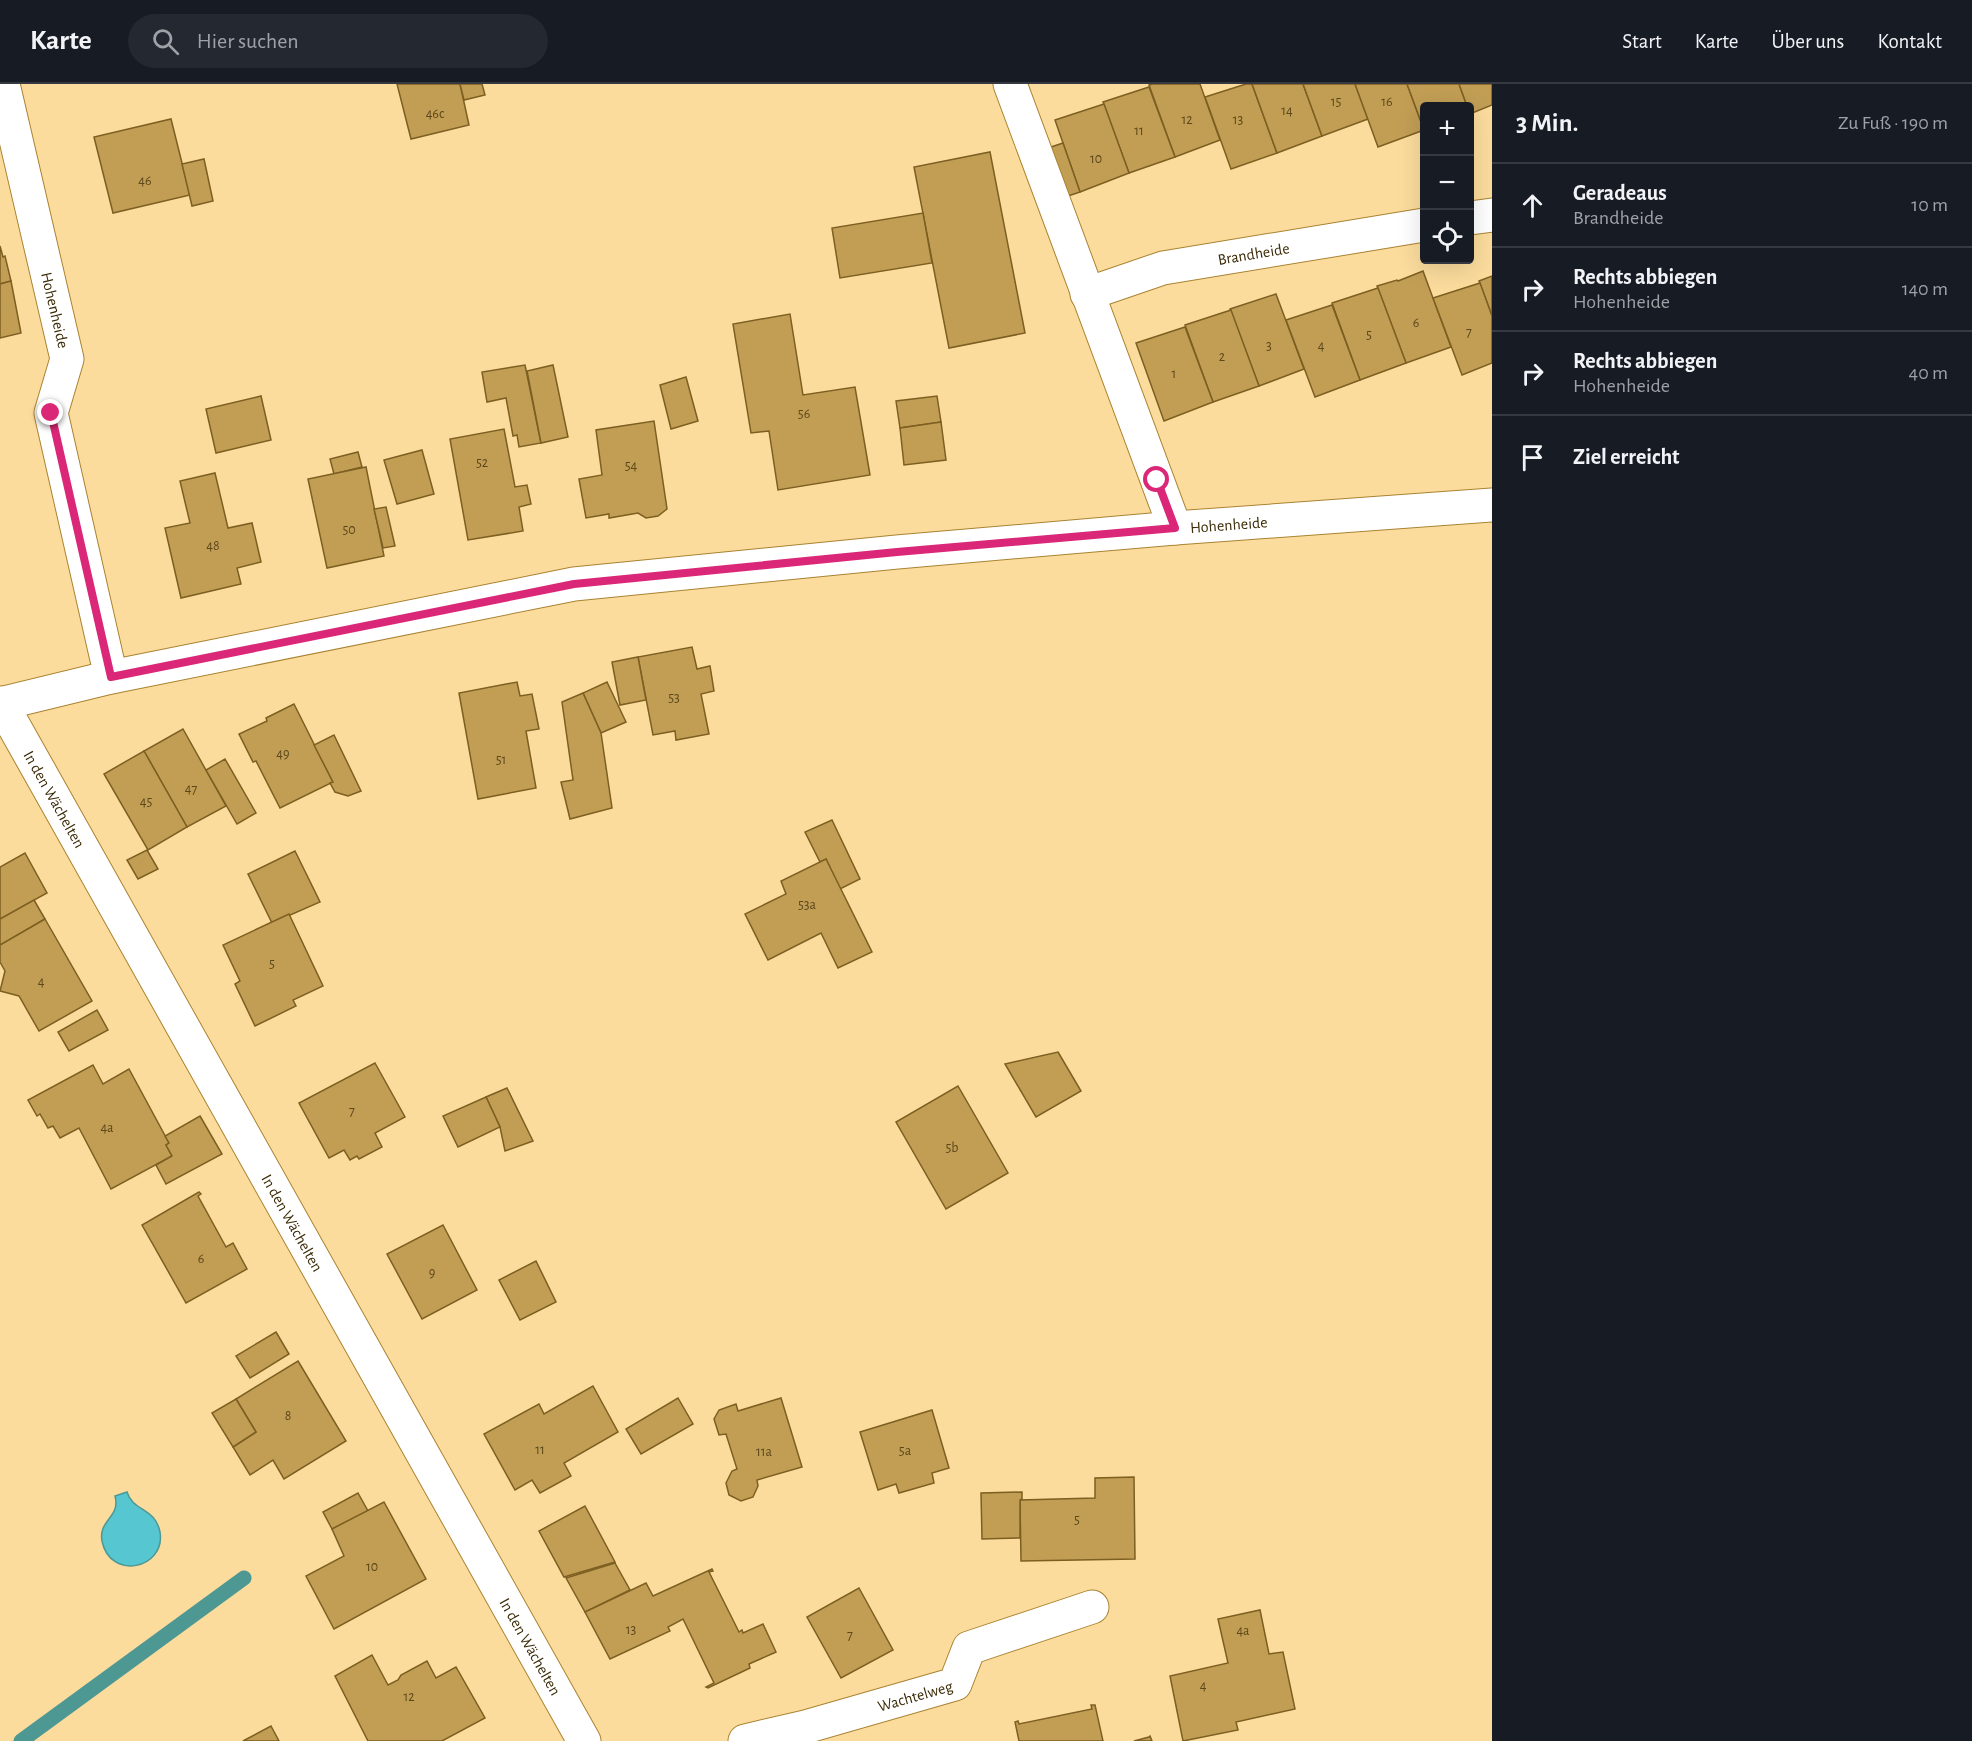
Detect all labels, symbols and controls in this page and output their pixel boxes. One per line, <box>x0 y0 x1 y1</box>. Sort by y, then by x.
search box <box>128 14 548 68</box>
icon: search <box>149 25 182 58</box>
text: Karte <box>30 27 92 55</box>
text: Hier suchen <box>197 30 299 52</box>
text: Start <box>1622 31 1662 52</box>
text: Karte <box>1695 31 1738 52</box>
text: Über uns <box>1771 31 1844 52</box>
text: Kontakt <box>1877 31 1942 52</box>
house number: 15 <box>1331 95 1341 109</box>
house number: 16 <box>1381 95 1393 109</box>
map controls <box>1420 102 1474 264</box>
button: + <box>1420 102 1474 156</box>
house number: 14 <box>1281 104 1293 118</box>
house number: 46c <box>426 107 445 121</box>
text: 3 Min. <box>1516 110 1578 136</box>
house number: 12 <box>1181 113 1193 127</box>
house number: 13 <box>1233 113 1244 127</box>
text: Zu Fuß · 190 m <box>1838 113 1948 133</box>
house number: 11 <box>1134 124 1144 138</box>
house number: 10 <box>1090 152 1102 166</box>
button: − <box>1420 156 1474 210</box>
house number: 46 <box>138 174 152 188</box>
text: Geradeaus <box>1573 182 1667 204</box>
icon: ahead <box>1516 189 1549 222</box>
text: 10 m <box>1911 195 1948 215</box>
text: Brandheide <box>1573 208 1664 228</box>
button: locate <box>1420 210 1474 264</box>
street label: Brandheide <box>1217 240 1291 268</box>
text: Rechts abbiegen <box>1573 266 1717 288</box>
street label: Hohenheide <box>38 271 71 350</box>
icon: right <box>1516 273 1549 306</box>
text: 140 m <box>1902 279 1948 299</box>
text: Hohenheide <box>1573 292 1670 312</box>
house number: 6 <box>1413 316 1419 330</box>
house number: 7 <box>1466 325 1472 339</box>
house number: 5 <box>1366 328 1372 342</box>
house number: 3 <box>1266 339 1272 353</box>
house number: 4 <box>1318 339 1325 353</box>
house number: 2 <box>1219 350 1225 364</box>
text: Rechts abbiegen <box>1573 350 1717 372</box>
icon: right <box>1516 357 1549 390</box>
text: 40 m <box>1909 363 1948 383</box>
house number: 1 <box>1172 367 1176 381</box>
text: Hohenheide <box>1573 376 1670 396</box>
route end <box>37 399 63 425</box>
house number: 56 <box>798 407 810 421</box>
icon: arrive <box>1516 441 1549 474</box>
text: Ziel erreicht <box>1573 446 1680 468</box>
house number: 52 <box>476 456 488 470</box>
house number: 54 <box>625 459 638 473</box>
route start <box>1143 466 1169 492</box>
street label: Hohenheide <box>1189 514 1268 536</box>
house number: 50 <box>342 523 356 537</box>
house number: 48 <box>206 539 220 553</box>
house number: 53 <box>668 691 680 705</box>
house number: 49 <box>276 747 290 761</box>
street label: In den Wächelten <box>20 748 88 851</box>
house number: 51 <box>496 753 506 767</box>
house number: 47 <box>185 782 197 796</box>
house number: 45 <box>140 795 152 809</box>
house number: 53a <box>798 898 817 912</box>
house number: 5 <box>269 957 275 971</box>
house number: 4 <box>38 975 45 989</box>
house number: 7 <box>349 1104 355 1118</box>
house number: 4a <box>100 1121 114 1135</box>
house number: 5b <box>945 1141 959 1155</box>
street label: In den Wächelten <box>258 1172 326 1275</box>
house number: 6 <box>198 1252 204 1266</box>
house number: 9 <box>429 1266 435 1280</box>
house number: 8 <box>285 1409 291 1423</box>
house number: 11 <box>535 1443 545 1457</box>
house number: 5a <box>899 1444 912 1458</box>
house number: 11a <box>756 1445 773 1459</box>
house number: 5 <box>1074 1513 1080 1527</box>
house number: 10 <box>366 1560 378 1574</box>
street label: In den Wächelten <box>496 1595 564 1698</box>
house number: 13 <box>626 1623 637 1637</box>
house number: 4a <box>1236 1624 1250 1638</box>
house number: 7 <box>847 1628 853 1642</box>
street label: Wachtelweg <box>876 1678 955 1715</box>
house number: 4 <box>1200 1679 1207 1693</box>
house number: 12 <box>403 1690 415 1704</box>

